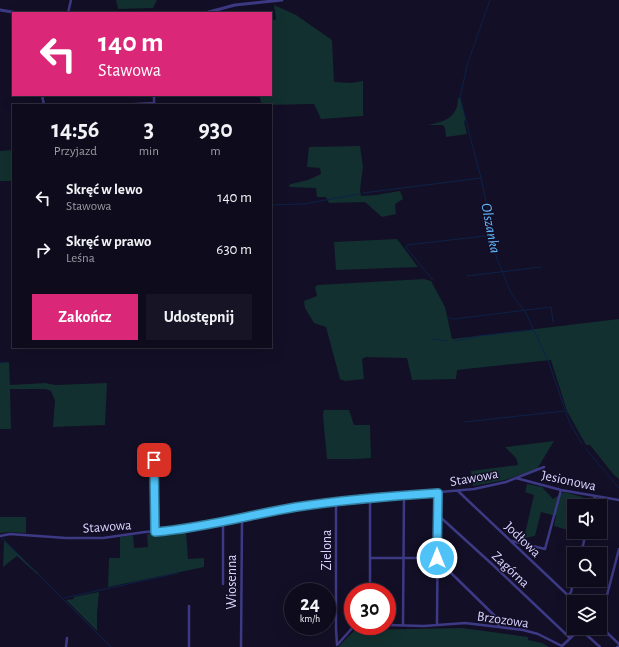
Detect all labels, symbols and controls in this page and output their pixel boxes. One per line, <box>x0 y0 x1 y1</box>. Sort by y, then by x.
icon: left <box>32 28 84 80</box>
text: 140 m <box>98 29 164 57</box>
text: Stawowa <box>98 62 161 80</box>
text: 14:56 <box>51 118 99 142</box>
text: 3 <box>144 118 154 142</box>
text: 930 <box>198 118 233 142</box>
text: Przyjazd <box>54 145 97 158</box>
text: min <box>139 145 159 158</box>
text: m <box>210 145 221 158</box>
text: Skręć w lewo <box>66 182 143 197</box>
icon: left <box>32 187 54 209</box>
text: 140 m <box>217 190 252 205</box>
text: Stawowa <box>66 200 111 213</box>
water label: Olszanka <box>478 202 503 254</box>
text: Skręć w prawo <box>66 234 151 249</box>
icon: right <box>32 239 54 261</box>
text: 630 m <box>216 242 252 257</box>
text: Leśna <box>66 252 95 265</box>
button: Zakończ <box>32 294 138 340</box>
button: Udostępnij <box>146 294 252 340</box>
pin <box>137 443 171 477</box>
icon: arrive <box>143 449 165 471</box>
street label: Stawowa <box>449 467 500 489</box>
street label: Jesionowa <box>540 468 598 494</box>
map controls <box>567 499 607 635</box>
button: sound <box>567 499 607 539</box>
street label: Stawowa <box>82 518 133 536</box>
street label: Jodłowa <box>502 519 543 560</box>
street label: Zielona <box>320 529 334 571</box>
position arrow <box>416 537 458 579</box>
button: search <box>567 547 607 587</box>
street label: Zagórna <box>489 549 532 591</box>
street label: Wiosenna <box>225 554 239 610</box>
speed limit sign: 30 <box>344 583 396 635</box>
text: 24 <box>300 594 320 614</box>
button: layers <box>567 595 607 635</box>
street label: Brzozowa <box>476 609 530 631</box>
text: km/h <box>300 614 320 624</box>

